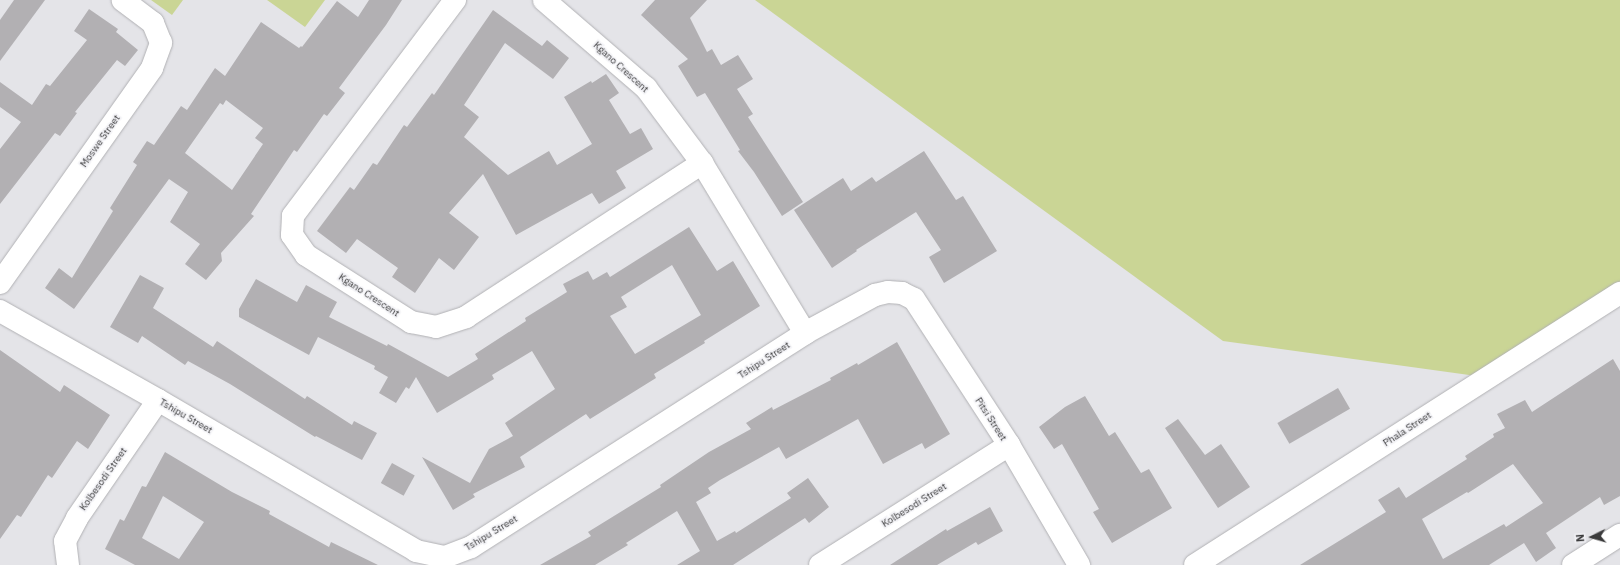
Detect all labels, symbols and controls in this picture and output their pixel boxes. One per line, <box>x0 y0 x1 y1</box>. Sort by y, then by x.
street label: Kgano Crescent <box>591 39 651 95</box>
street label: Moswe Street <box>77 112 123 170</box>
street label: Kgano Crescent <box>336 271 402 319</box>
street label: Tshipu Street <box>736 339 792 381</box>
street label: Pitsi Street <box>973 395 1009 443</box>
street label: Tshipu Street <box>157 396 215 436</box>
street label: Phala Street <box>1381 409 1433 449</box>
street label: Kolbesodi Street <box>77 445 129 513</box>
street label: Kolbesodi Street <box>879 480 949 530</box>
street label: Tshipu Street <box>462 513 520 553</box>
north arrow <box>1572 517 1612 557</box>
text: N <box>1573 533 1587 543</box>

